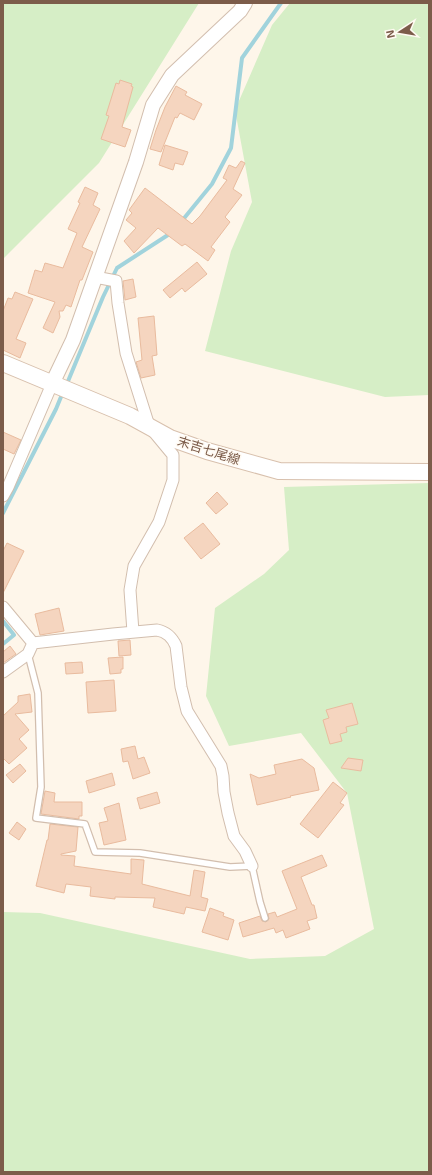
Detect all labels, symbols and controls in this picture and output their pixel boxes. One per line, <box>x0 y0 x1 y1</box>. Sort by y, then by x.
north arrow <box>380 12 420 52</box>
text: N <box>383 29 397 39</box>
street label: 末吉七尾線 <box>176 432 242 468</box>

